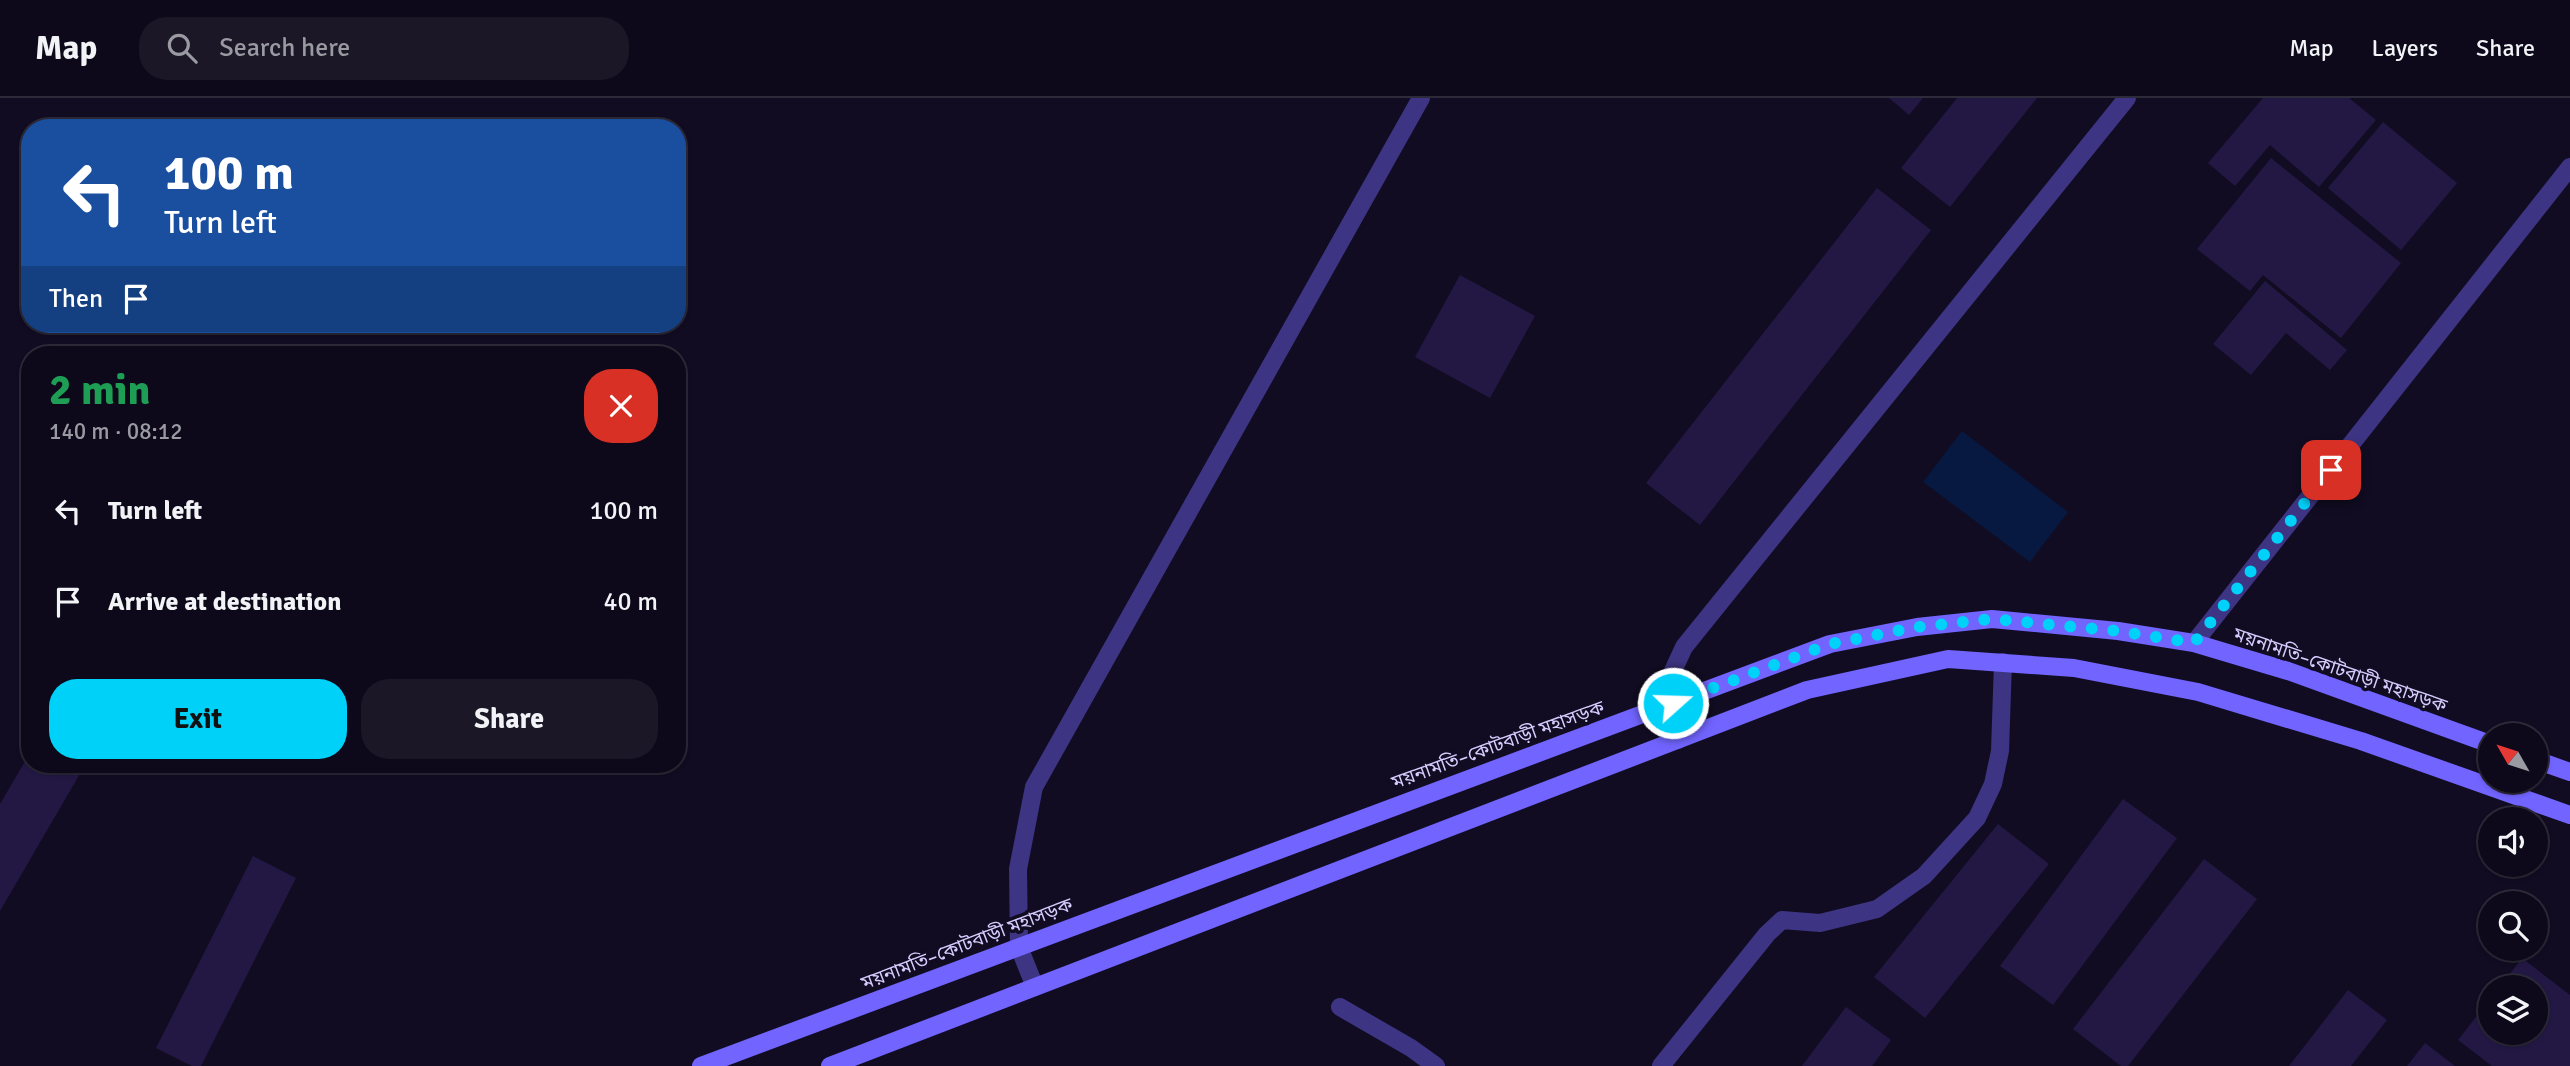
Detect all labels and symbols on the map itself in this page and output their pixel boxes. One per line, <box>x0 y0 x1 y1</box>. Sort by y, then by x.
pin <box>2301 440 2361 500</box>
street label: ময়নামতি–কোটবাড়ী মহাসড়ক <box>2229 622 2451 718</box>
position arrow <box>1636 666 1710 740</box>
street label: ময়নামতি–কোটবাড়ী মহাসড়ক <box>1387 695 1608 795</box>
north arrow <box>2478 723 2548 793</box>
street label: ময়নামতি–কোটবাড়ী মহাসড়ক <box>857 892 1077 996</box>

